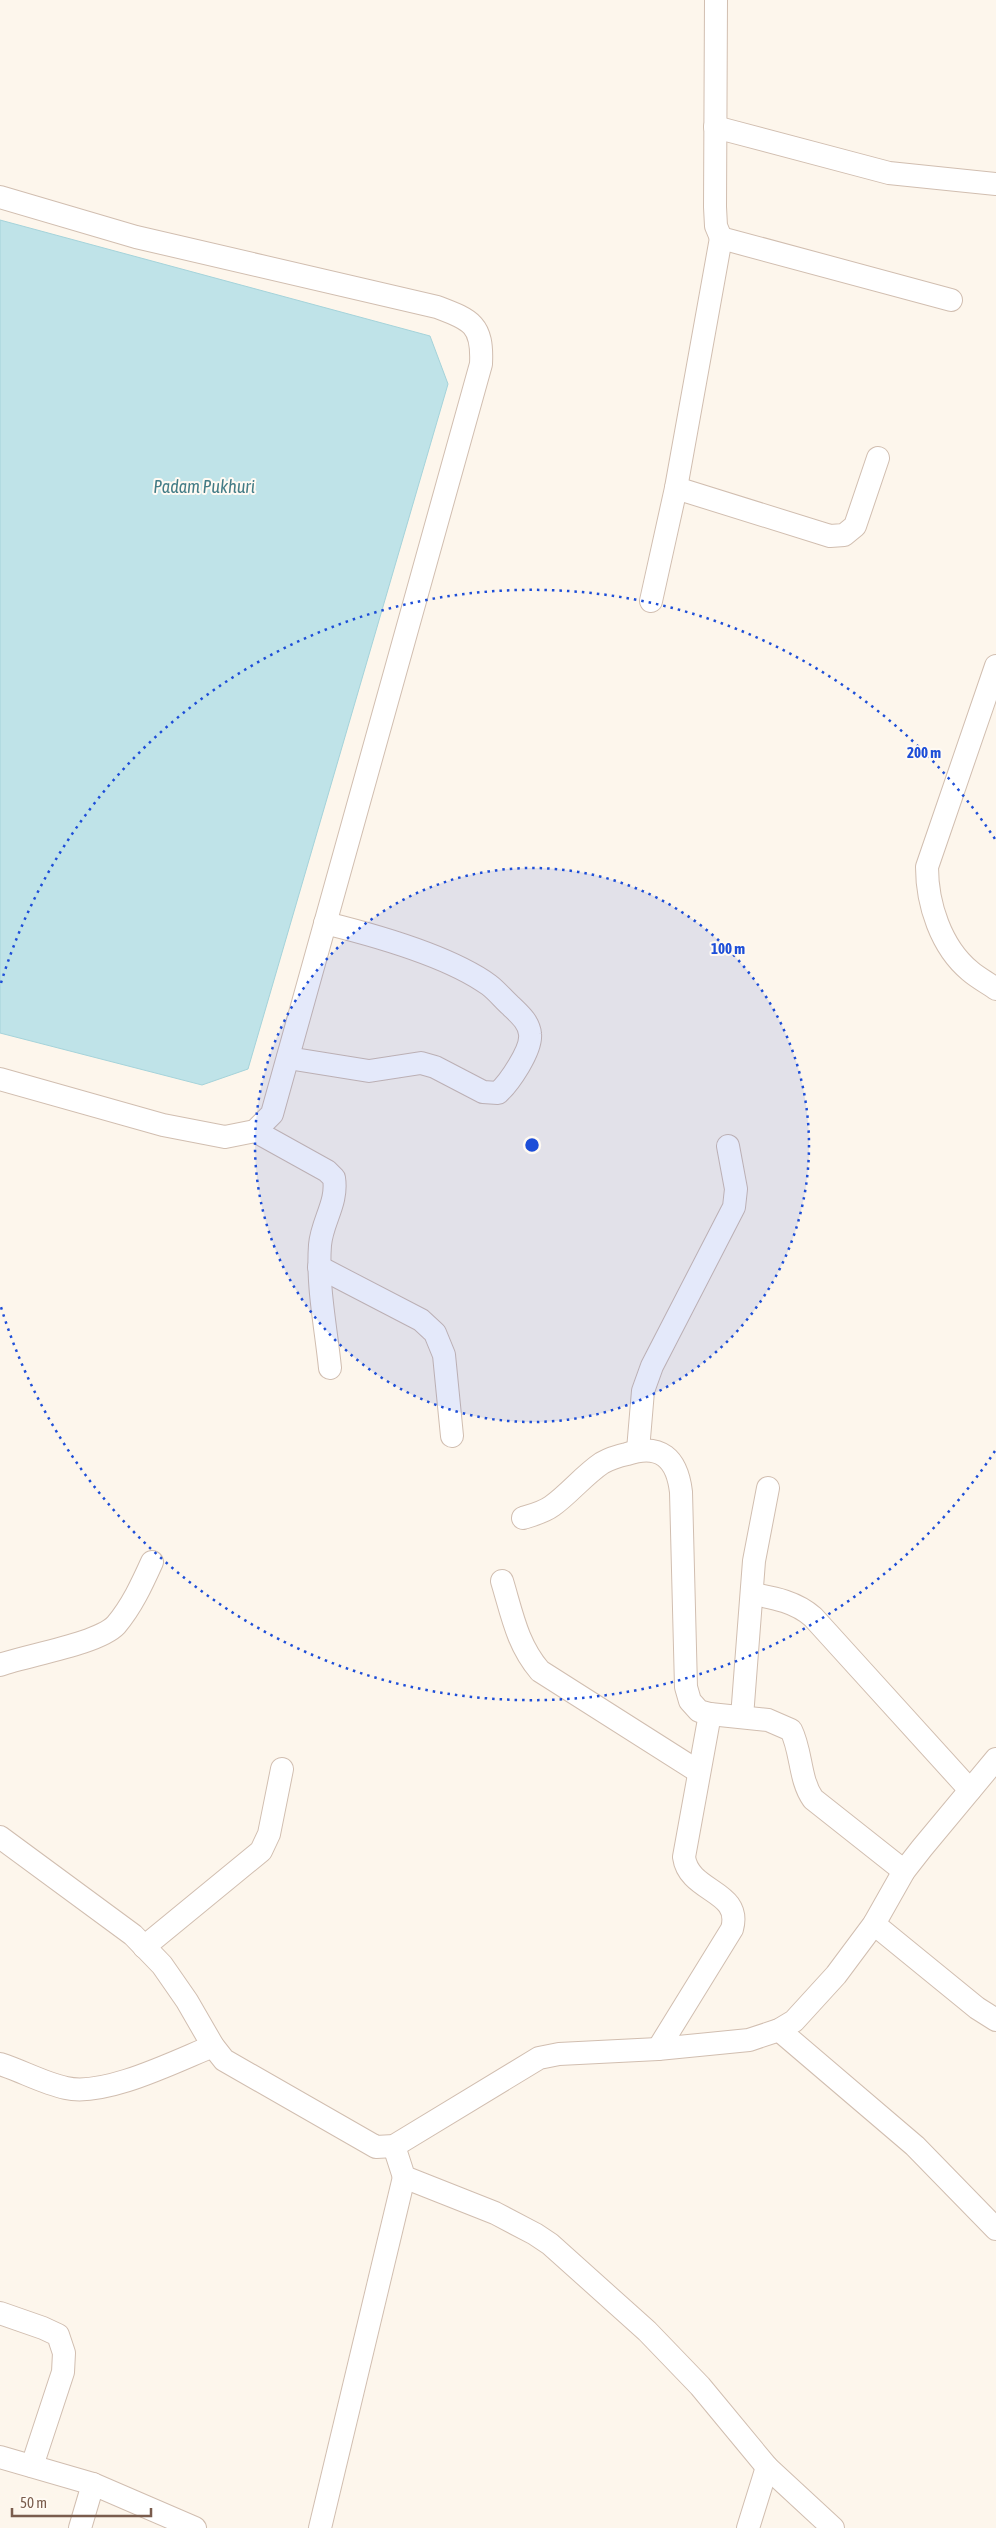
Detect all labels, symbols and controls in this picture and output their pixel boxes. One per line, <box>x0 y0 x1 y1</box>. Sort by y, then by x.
water label: Padam Pukhuri <box>153 476 255 497</box>
text: 200 m <box>907 744 941 761</box>
text: 100 m <box>711 940 745 957</box>
centre of rings <box>523 1136 541 1154</box>
scale bar <box>12 2486 151 2518</box>
text: 50 m <box>20 2494 47 2511</box>

